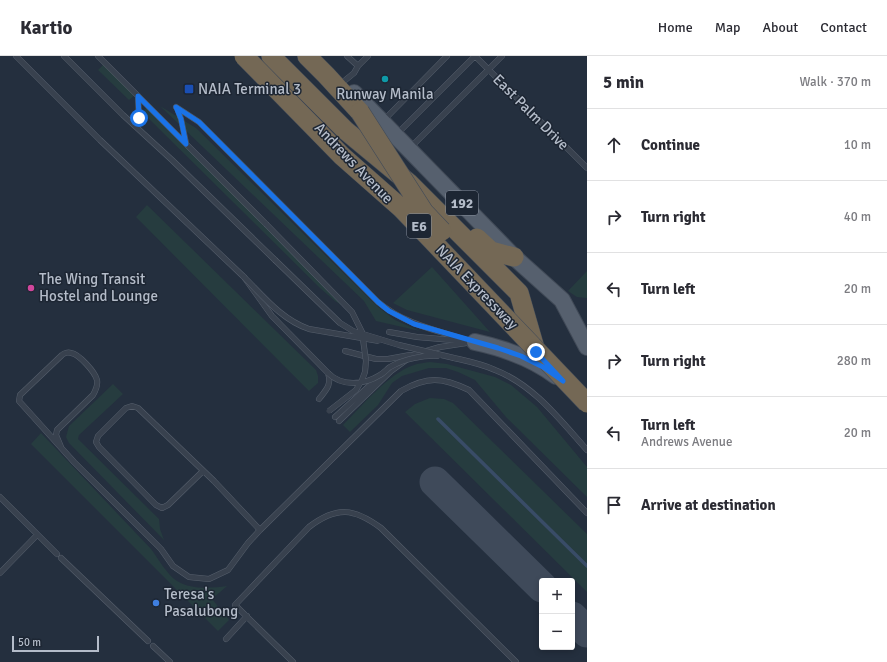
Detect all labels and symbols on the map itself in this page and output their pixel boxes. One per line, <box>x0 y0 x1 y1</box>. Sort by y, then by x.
street label: East Palm Drive <box>489 70 573 154</box>
marker: Runway Manila <box>380 74 390 84</box>
place label: NAIA Terminal 3 <box>198 80 301 98</box>
marker: NAIA Terminal 3 <box>183 83 195 95</box>
place label: Runway Manila <box>336 85 434 103</box>
route start <box>130 109 148 127</box>
street label: Andrews Avenue <box>311 119 397 207</box>
road number: 192 <box>446 191 478 215</box>
road number: E6 <box>407 214 431 238</box>
street label: NAIA Expressway <box>432 241 522 333</box>
place label: The Wing Transit Hostel and Lounge <box>39 270 158 305</box>
marker: The Wing Transit Hostel and Lounge <box>26 283 36 293</box>
route end <box>527 343 545 361</box>
place label: Teresa's Pasalubong <box>164 585 238 620</box>
marker: Teresa's Pasalubong <box>151 598 161 608</box>
scale bar <box>12 634 99 653</box>

